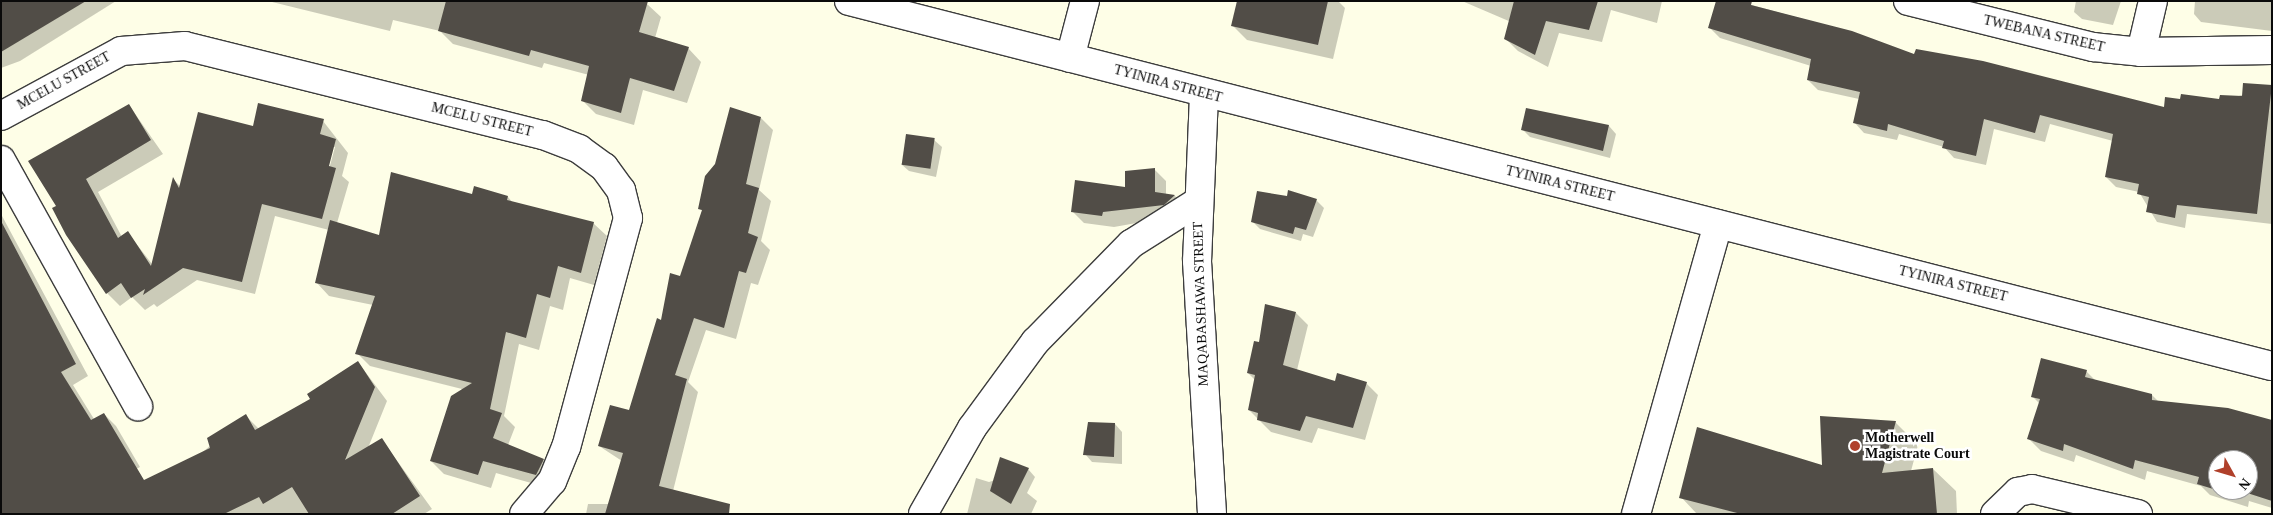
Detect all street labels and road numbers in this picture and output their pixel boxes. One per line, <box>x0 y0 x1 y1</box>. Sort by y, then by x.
street label: TWEBANA STREET <box>1981 12 2107 56</box>
street label: MCELU STREET <box>15 48 113 114</box>
street label: TYINIRA STREET <box>1112 61 1224 107</box>
street label: MCELU STREET <box>430 99 534 141</box>
street label: TYINIRA STREET <box>1503 162 1617 206</box>
street label: MAQABASHAWA STREET <box>1190 221 1212 387</box>
street label: TYINIRA STREET <box>1896 262 2010 306</box>

